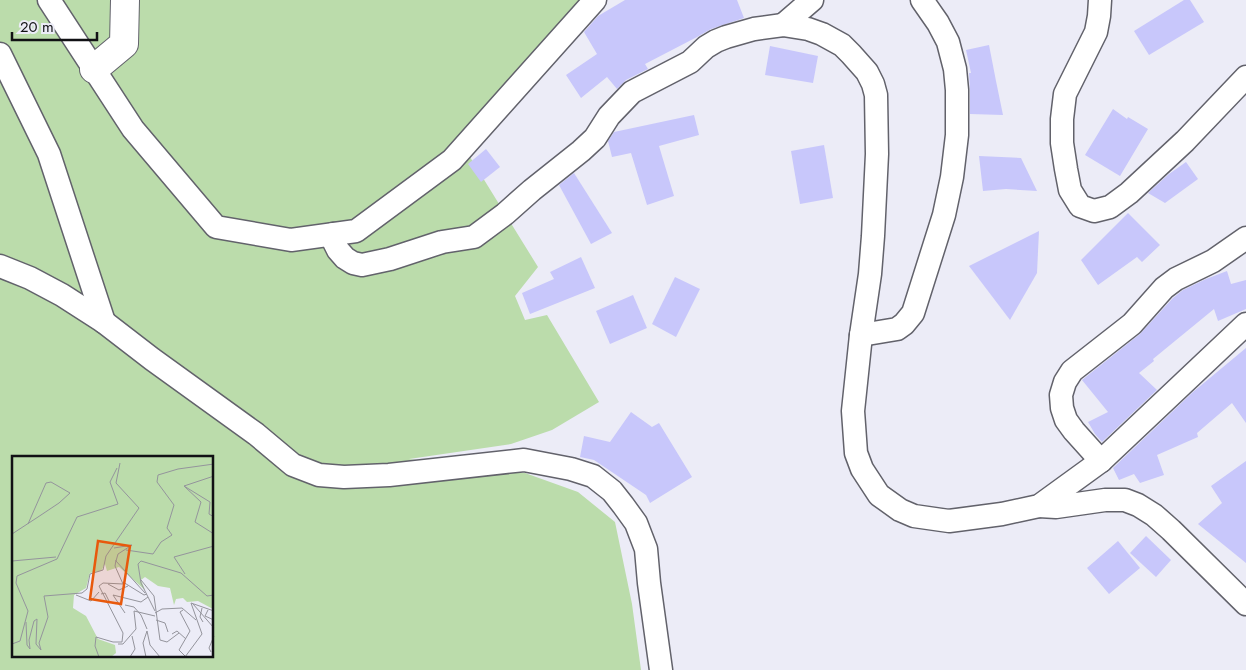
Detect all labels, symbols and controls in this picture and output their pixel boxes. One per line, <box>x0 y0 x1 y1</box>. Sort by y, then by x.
scale bar <box>12 10 98 42</box>
text: 20 m <box>20 16 54 38</box>
inset map <box>12 456 214 658</box>

